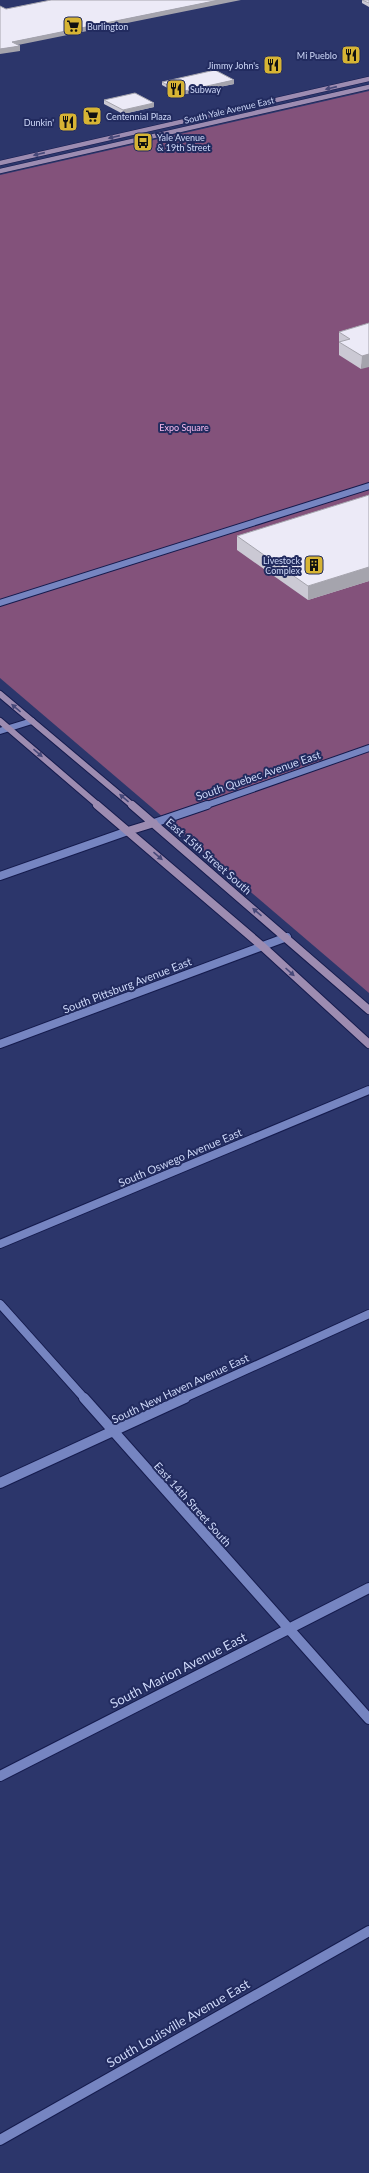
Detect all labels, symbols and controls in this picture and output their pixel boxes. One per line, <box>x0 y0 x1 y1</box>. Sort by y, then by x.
supermarket icon: Burlington <box>62 15 84 37</box>
place label: Burlington <box>87 21 128 32</box>
restaurant icon: Mi Pueblo <box>340 44 362 66</box>
place label: Mi Pueblo <box>297 50 337 61</box>
restaurant icon: Jimmy John's <box>262 54 284 76</box>
place label: Jimmy John's <box>208 60 259 71</box>
restaurant icon: Subway <box>165 78 187 100</box>
place label: Subway <box>190 84 221 95</box>
one-way arrow <box>325 85 337 91</box>
street label: South Yale Avenue East <box>183 94 276 126</box>
supermarket icon: Centennial Plaza <box>81 105 103 127</box>
restaurant icon: Dunkin' <box>57 111 79 133</box>
place label: Centennial Plaza <box>106 111 171 122</box>
place label: Dunkin' <box>24 117 54 128</box>
bus stop icon: Yale Avenue & 19th Street <box>132 131 154 153</box>
place label: Yale Avenue & 19th Street <box>157 132 211 153</box>
one-way arrow <box>108 134 120 140</box>
one-way arrow <box>32 151 44 157</box>
park label: Expo Square <box>159 422 209 433</box>
building icon: Livestock Complex <box>303 554 325 576</box>
place label: Livestock Complex <box>263 555 301 576</box>
one-way arrow <box>11 703 21 712</box>
street label: South Quebec Avenue East <box>194 747 322 803</box>
one-way arrow <box>32 749 43 758</box>
one-way arrow <box>118 793 129 802</box>
street label: East 15th Street South <box>164 815 254 897</box>
one-way arrow <box>152 852 163 861</box>
one-way arrow <box>253 908 262 917</box>
street label: South Pittsburg Avenue East <box>61 954 193 1016</box>
one-way arrow <box>285 968 296 977</box>
street label: South Oswego Avenue East <box>116 1125 244 1189</box>
street label: South New Haven Avenue East <box>109 1350 251 1426</box>
street label: East 14th Street South <box>152 1459 234 1549</box>
street label: South Marion Avenue East <box>107 1628 249 1711</box>
street label: South Louisville Avenue East <box>104 1975 253 2071</box>

